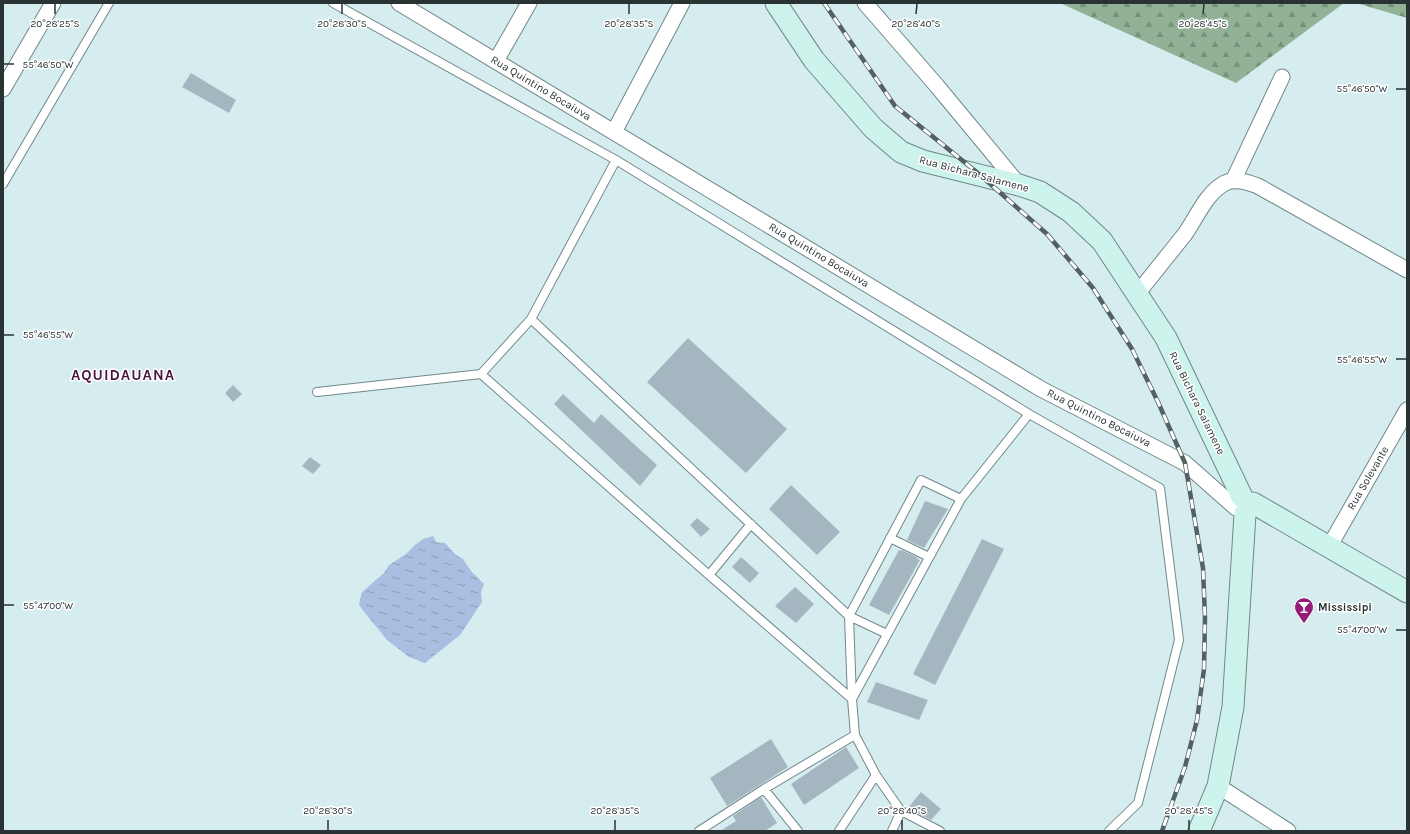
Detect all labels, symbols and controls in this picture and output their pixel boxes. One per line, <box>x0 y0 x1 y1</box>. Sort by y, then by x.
text: 20°28'25"S <box>31 18 79 30</box>
text: 20°28'30"S <box>317 18 367 30</box>
text: 20°28'35"S <box>604 18 654 30</box>
text: 20°28'40"S <box>891 18 941 30</box>
text: 20°28'45"S <box>1179 18 1227 30</box>
street label: Rua Quintino Bocaiuva <box>489 53 593 123</box>
text: 55°46'50"W <box>23 59 74 71</box>
text: 55°46'50"W <box>1337 83 1388 95</box>
street label: Rua Bichara Salamene <box>918 153 1031 195</box>
street label: Rua Quintino Bocaiuva <box>767 220 871 290</box>
text: 55°46'55"W <box>23 329 73 341</box>
street label: Rua Bichara Salamene <box>1166 349 1228 457</box>
text: 55°46'55"W <box>1337 354 1387 366</box>
district label: AQUIDAUANA <box>71 366 175 384</box>
street label: Rua Quintino Bocaiuva <box>1045 386 1153 450</box>
street label: Rua Solevante <box>1345 444 1392 512</box>
bar icon: Mississipi <box>1293 596 1315 624</box>
text: 55°47'00"W <box>23 600 73 612</box>
place label: Mississipi <box>1318 601 1372 614</box>
text: 55°47'00"W <box>1337 624 1387 636</box>
text: 20°28'30"S <box>303 805 353 817</box>
text: 20°28'35"S <box>590 805 640 817</box>
text: 20°28'40"S <box>877 805 927 817</box>
text: 20°28'45"S <box>1165 805 1213 817</box>

